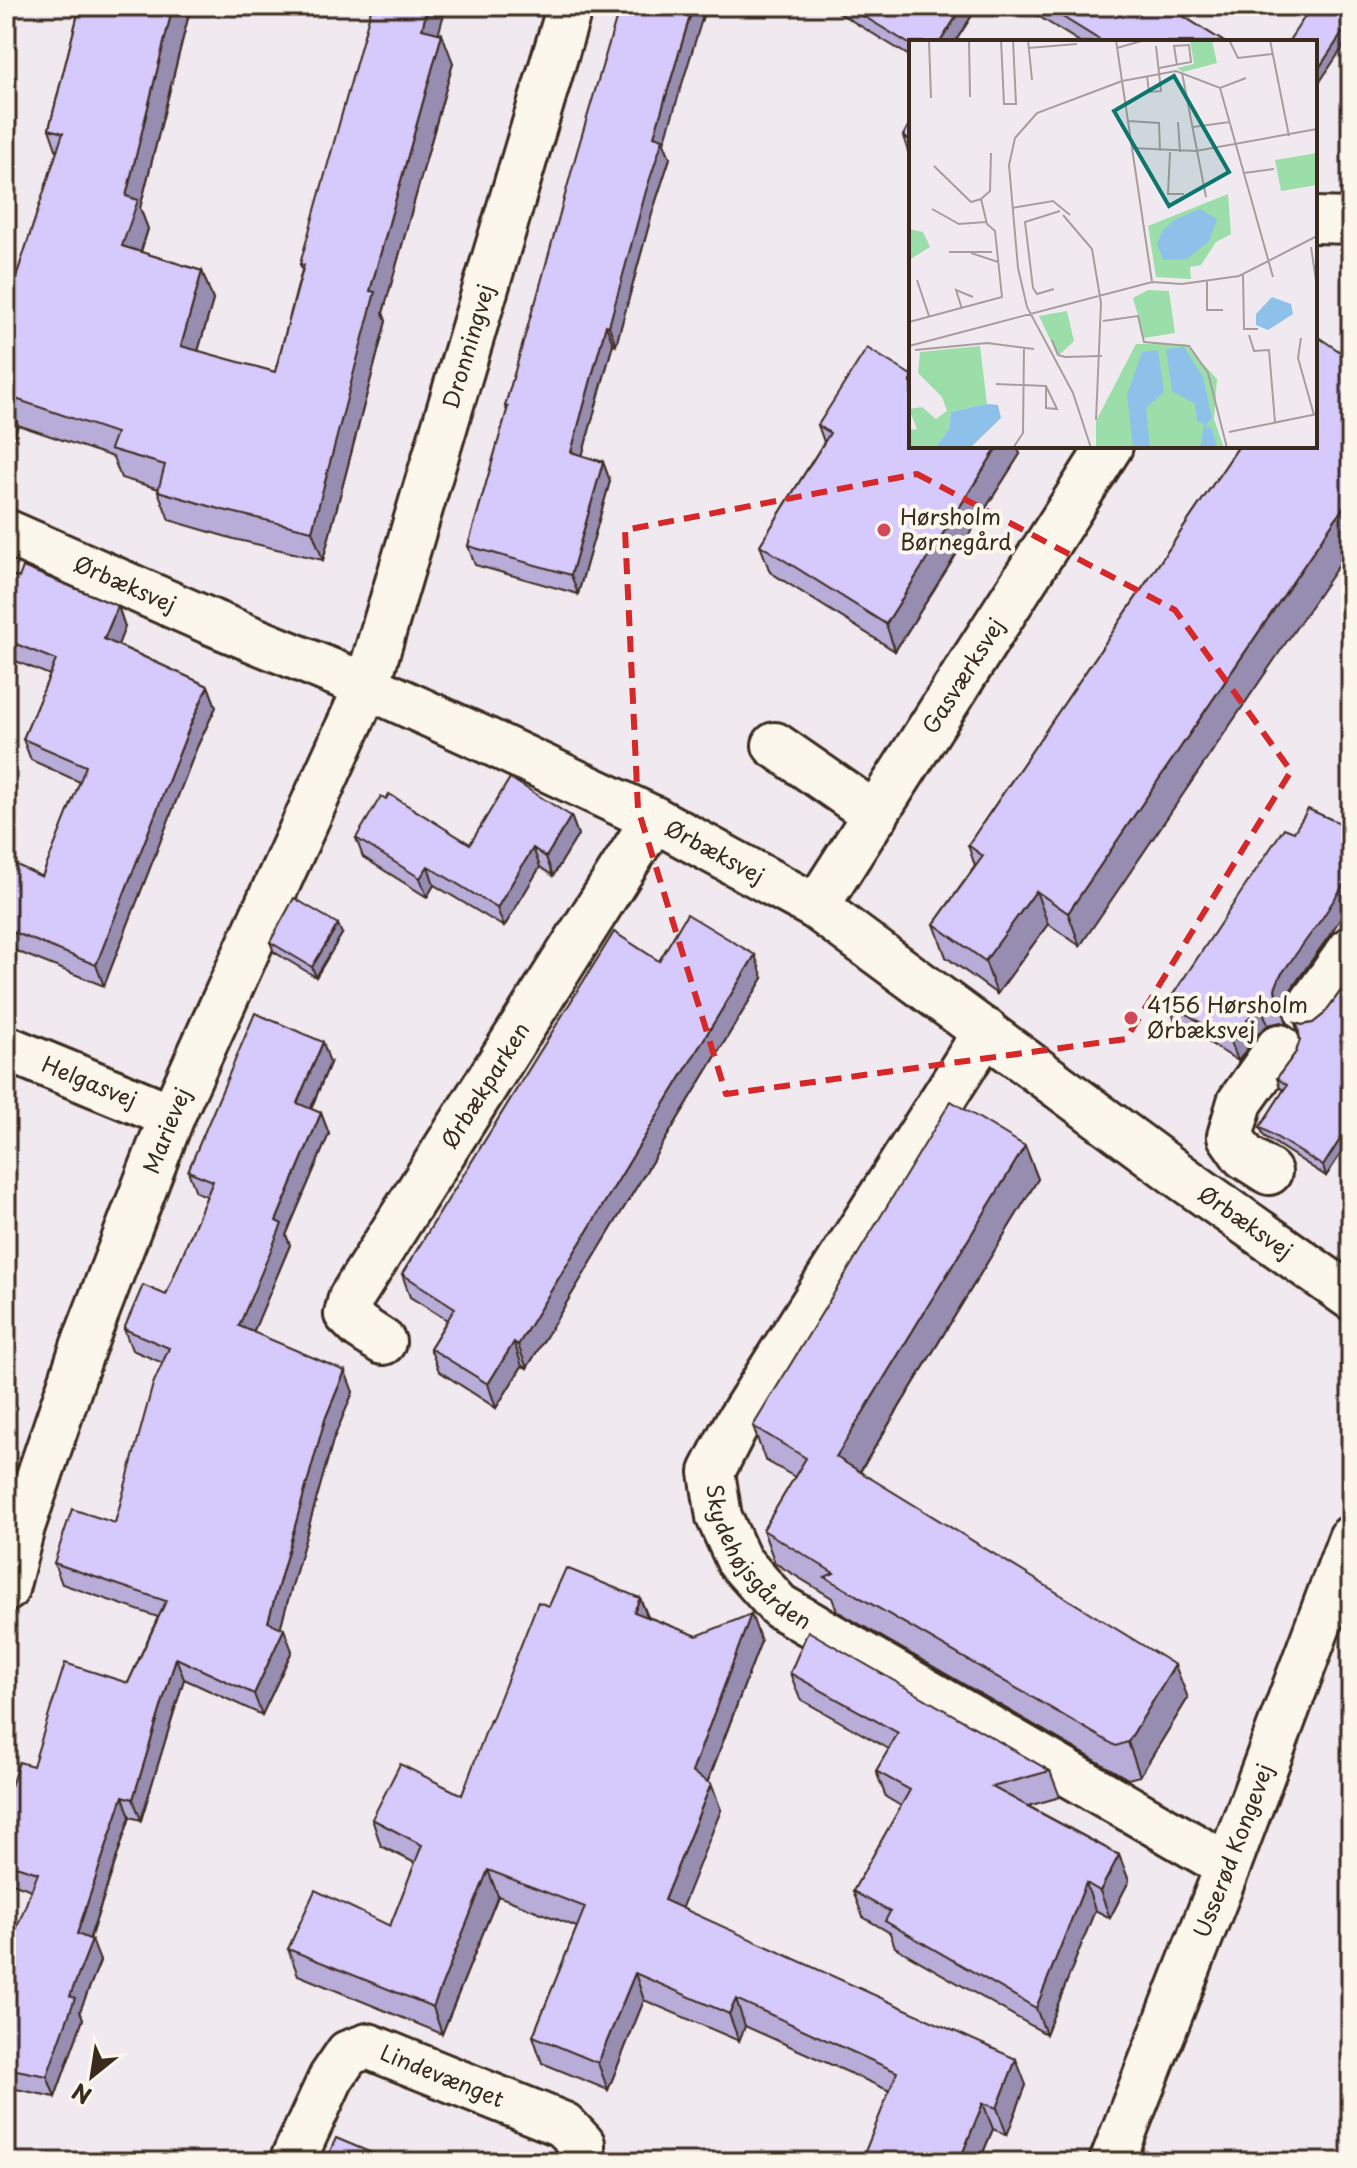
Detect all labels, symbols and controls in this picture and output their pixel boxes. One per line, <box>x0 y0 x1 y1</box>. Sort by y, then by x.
inset map <box>909 40 1317 448</box>
street label: Dronningvej <box>433 280 501 412</box>
place label: Hørsholm Børnegård <box>900 499 1012 557</box>
marker: Hørsholm Børnegård <box>875 521 893 539</box>
street label: Ørbæksvej <box>69 546 182 620</box>
street label: Gasværksvej <box>913 611 1011 740</box>
street label: Ørbæksvej <box>660 810 771 891</box>
place label: 4156 Hørsholm Ørbæksvej <box>1147 987 1308 1045</box>
marker: 4156 Hørsholm Ørbæksvej <box>1122 1009 1140 1027</box>
street label: Ørbækparken <box>432 1015 537 1154</box>
street label: Helgasvej <box>37 1046 142 1115</box>
street label: Marievej <box>133 1082 198 1178</box>
street label: Ørbæksvej <box>1193 1176 1300 1266</box>
street label: Skydehøjsgården <box>699 1481 818 1637</box>
street label: Usserød Kongevej <box>1184 1759 1280 1942</box>
street label: Lindevænget <box>376 2035 510 2114</box>
north arrow <box>52 2036 132 2116</box>
text: N <box>65 2076 97 2113</box>

